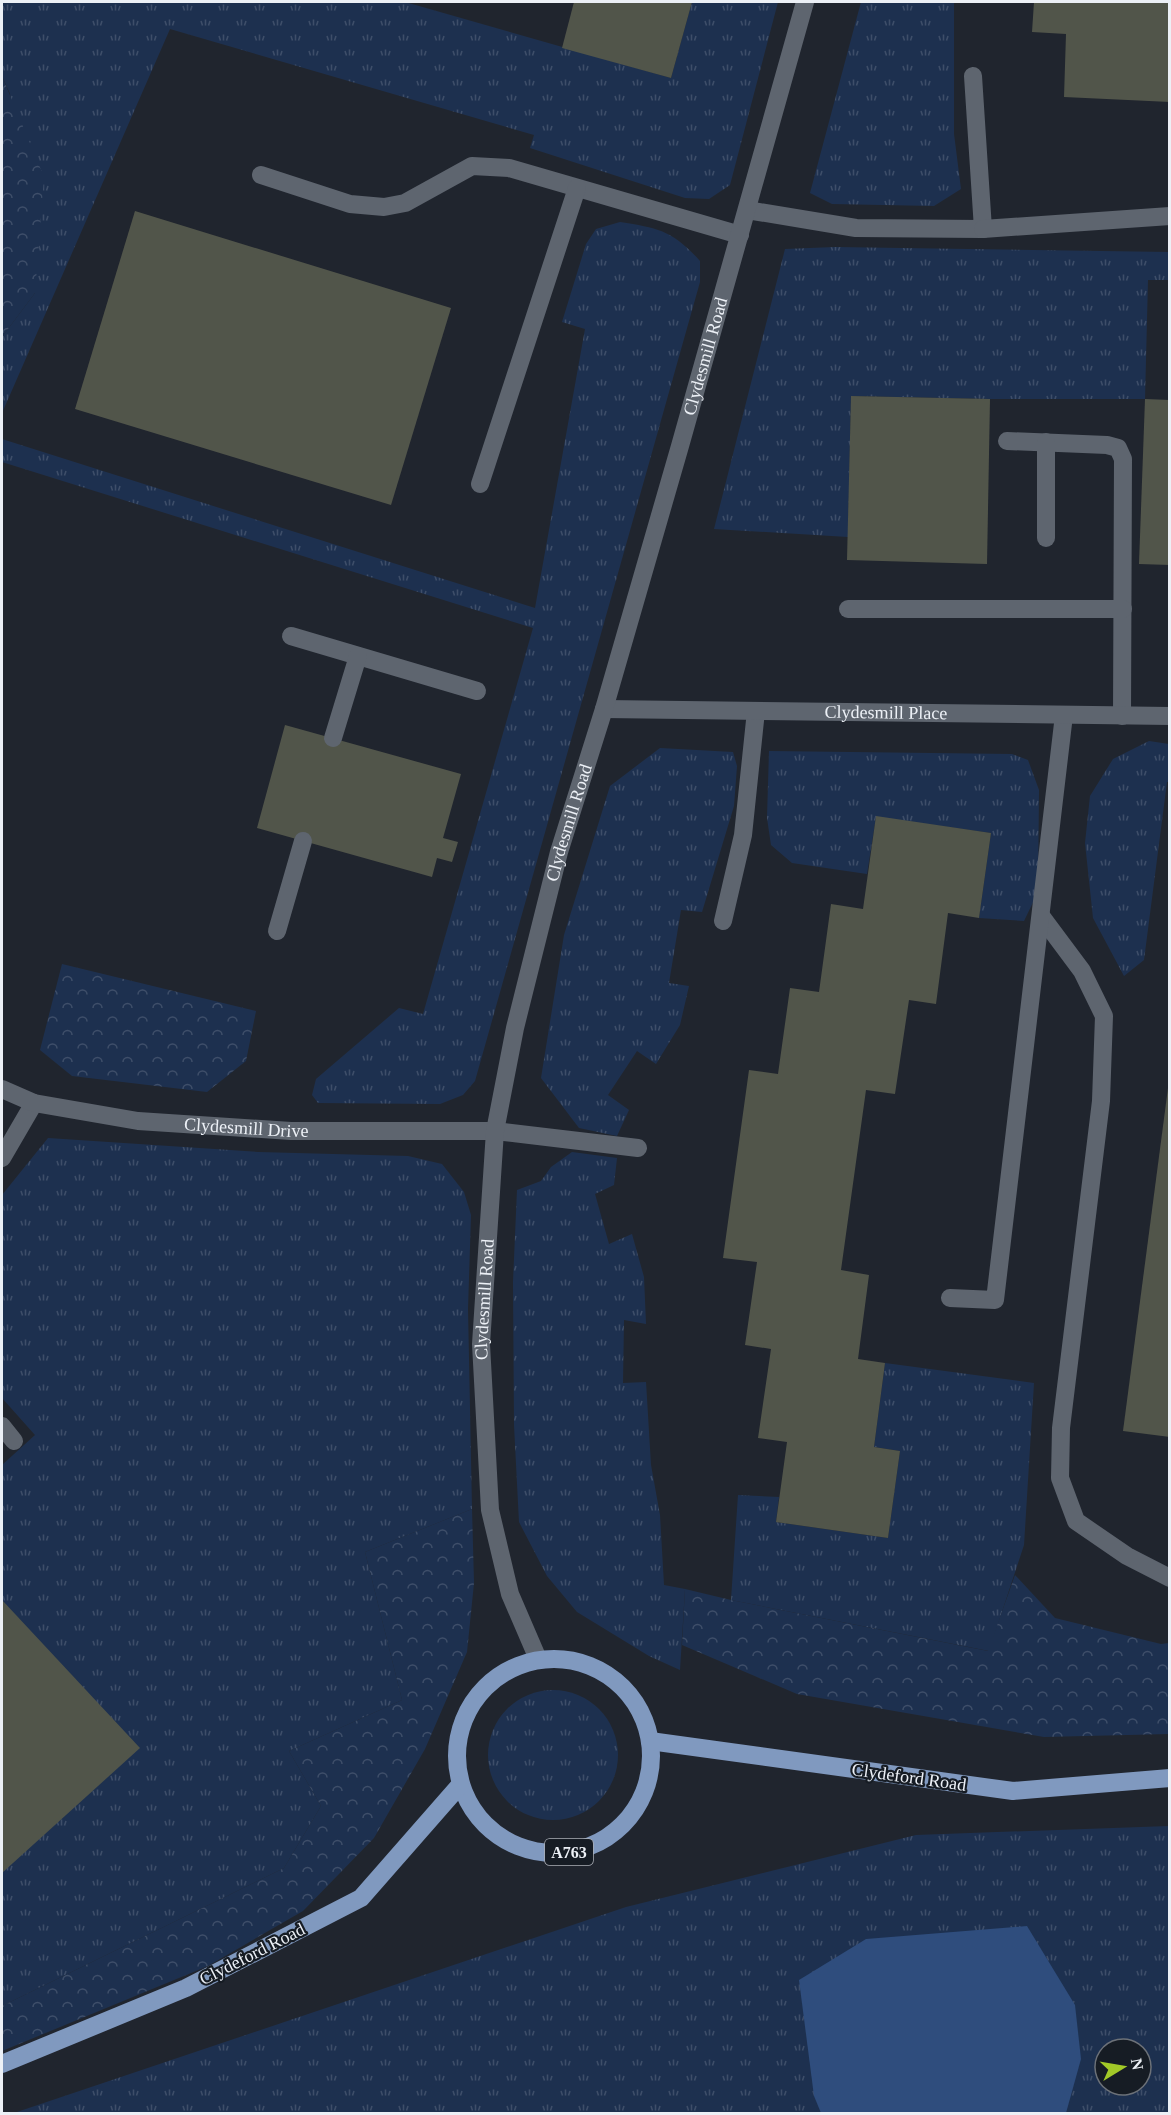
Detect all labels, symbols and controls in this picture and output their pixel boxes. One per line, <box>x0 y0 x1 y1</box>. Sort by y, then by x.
street label: Clydesmill Road <box>679 295 731 418</box>
street label: Clydesmill Place <box>825 702 947 723</box>
street label: Clydesmill Road <box>542 762 596 884</box>
street label: Clydesmill Drive <box>183 1114 309 1141</box>
street label: Clydesmill Road <box>471 1238 498 1361</box>
street label: Clydeford Road <box>850 1759 968 1795</box>
road number: A763 <box>545 1839 593 1865</box>
street label: Clydeford Road <box>196 1919 308 1989</box>
north arrow <box>1093 2037 1153 2097</box>
text: N <box>1128 2057 1147 2072</box>

